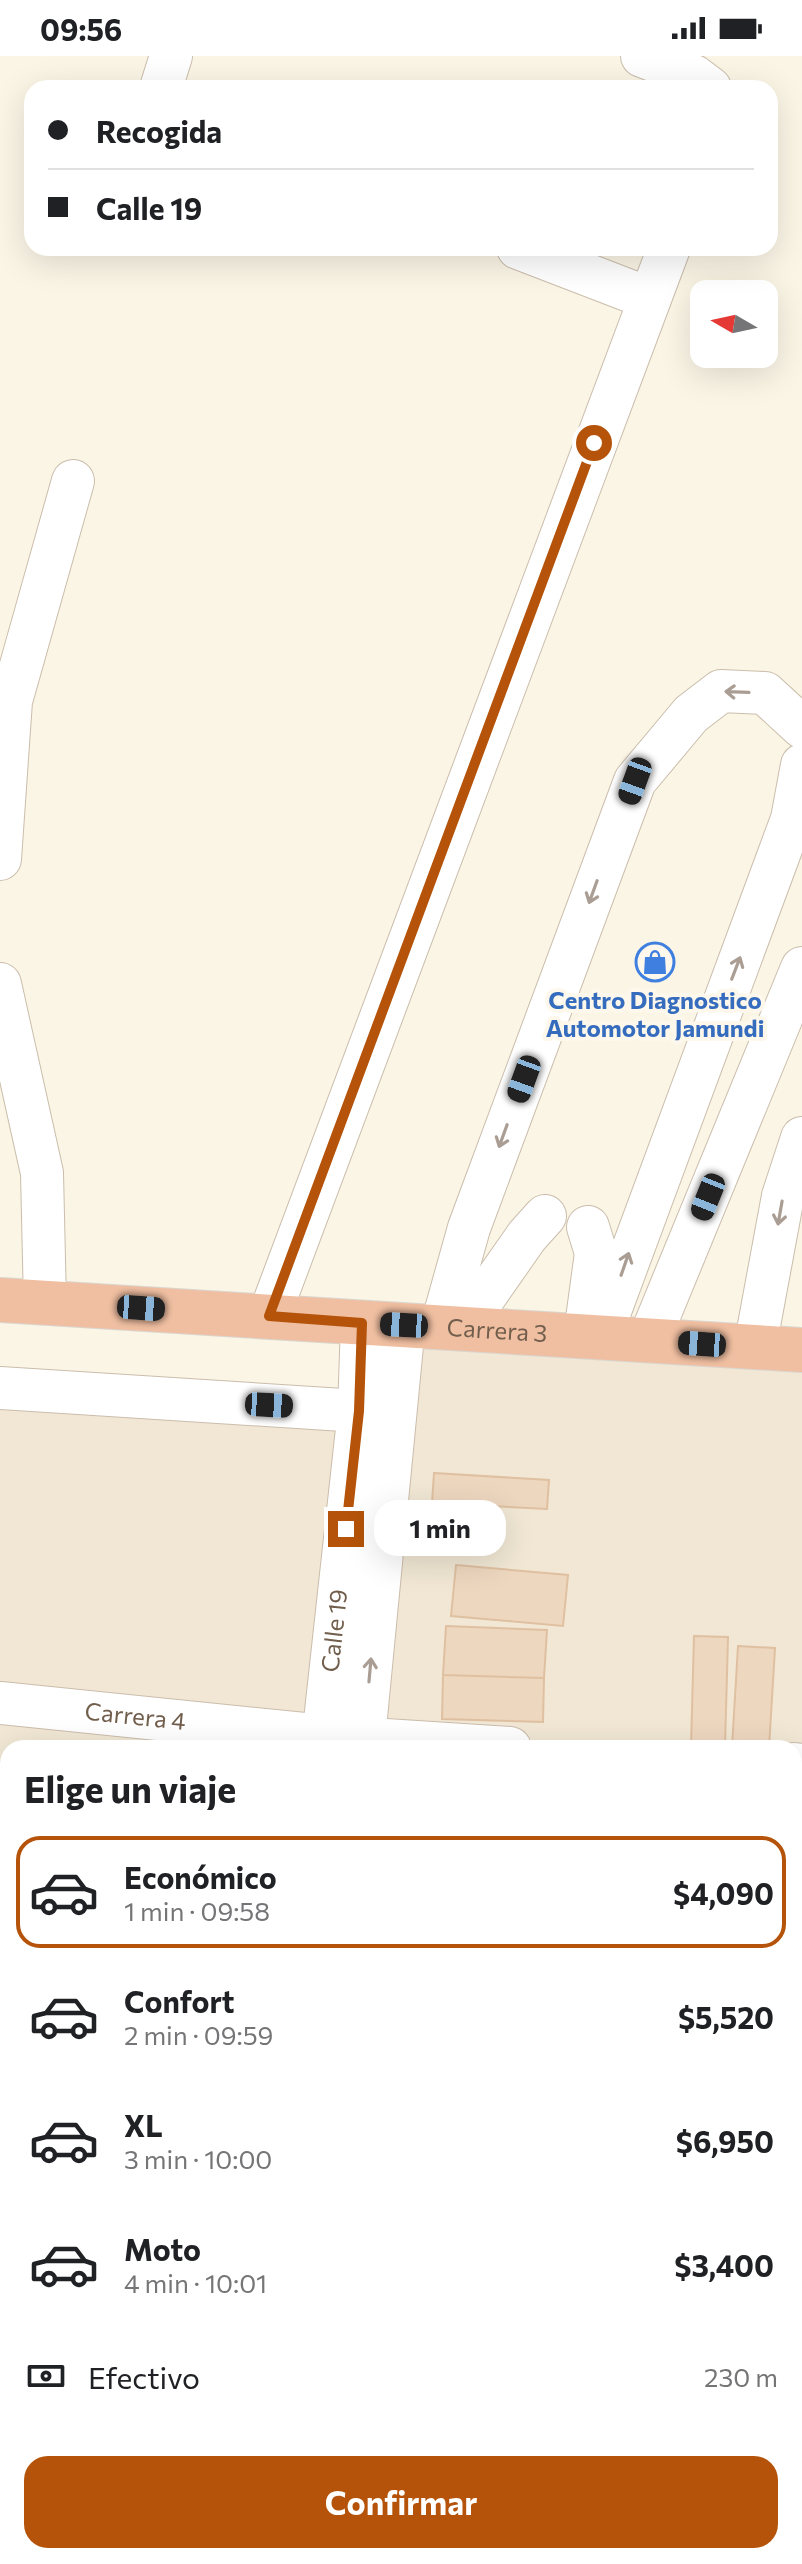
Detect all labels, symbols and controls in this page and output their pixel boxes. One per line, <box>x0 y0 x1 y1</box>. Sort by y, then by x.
text: 09:56 <box>40 10 122 47</box>
text: Recogida <box>96 112 222 149</box>
text: Calle 19 <box>96 189 202 226</box>
north arrow <box>690 280 778 368</box>
map controls <box>690 280 778 368</box>
route start <box>576 425 612 461</box>
one-way arrow <box>724 684 751 699</box>
car <box>616 754 654 808</box>
one-way arrow <box>585 879 599 904</box>
shop icon: Centro Diagnostico Automotor Jamundi <box>634 941 676 983</box>
one-way arrow <box>730 956 744 981</box>
place label: Centro Diagnostico Automotor Jamundi <box>546 985 764 1042</box>
car <box>505 1052 543 1106</box>
one-way arrow <box>495 1123 509 1148</box>
car <box>688 1170 728 1224</box>
one-way arrow <box>771 1199 786 1225</box>
one-way arrow <box>619 1251 634 1276</box>
car <box>116 1294 166 1322</box>
car <box>379 1312 429 1338</box>
street label: Carrera 3 <box>446 1312 548 1347</box>
car <box>677 1330 727 1358</box>
car <box>244 1392 294 1418</box>
callout: 1 min <box>374 1501 506 1557</box>
route end <box>328 1511 364 1547</box>
text: 1 min <box>409 1512 471 1543</box>
street label: Calle 19 <box>314 1588 352 1674</box>
one-way arrow <box>363 1657 378 1684</box>
street label: Carrera 4 <box>84 1696 187 1735</box>
text: Elige un viaje <box>24 1766 236 1810</box>
icon: car <box>28 1856 100 1928</box>
text: Económico <box>124 1858 277 1895</box>
text: $4,090 <box>673 1874 774 1911</box>
text: 1 min · 09:58 <box>124 1895 270 1926</box>
icon: car <box>28 1980 100 2052</box>
text: Confort <box>124 1982 235 2019</box>
text: $5,520 <box>678 1998 774 2035</box>
text: 2 min · 09:59 <box>124 2019 273 2050</box>
icon: car <box>28 2104 100 2176</box>
text: XL <box>124 2106 163 2143</box>
text: $6,950 <box>676 2122 774 2159</box>
text: 3 min · 10:00 <box>124 2143 272 2174</box>
icon: car <box>28 2228 100 2300</box>
text: Moto <box>124 2230 201 2267</box>
text: $3,400 <box>674 2246 774 2283</box>
text: 4 min · 10:01 <box>124 2267 267 2298</box>
icon: cash <box>24 2354 68 2398</box>
text: Efectivo <box>88 2358 200 2395</box>
text: 230 m <box>704 2361 778 2392</box>
button: Confirmar <box>24 2456 778 2548</box>

